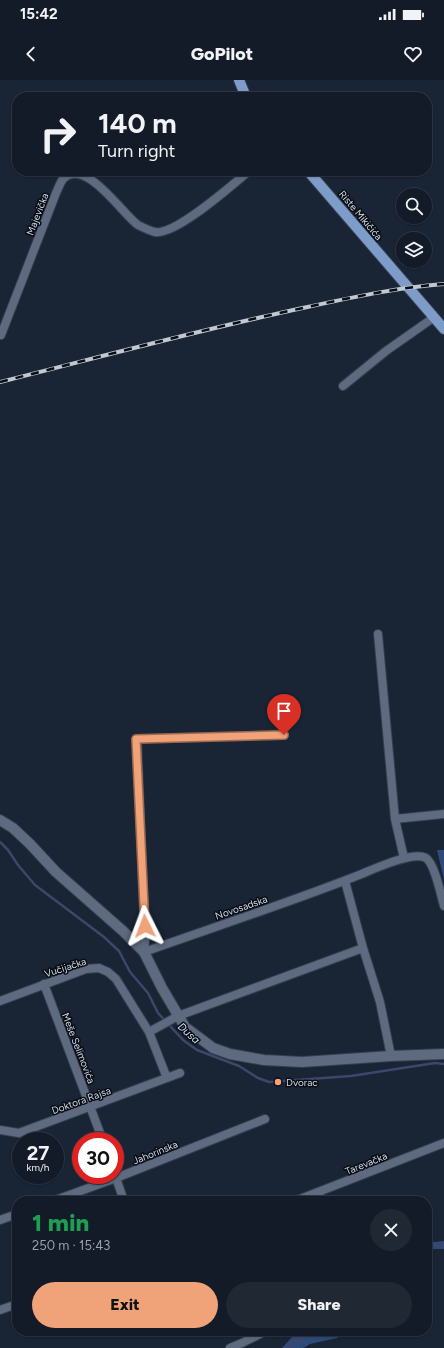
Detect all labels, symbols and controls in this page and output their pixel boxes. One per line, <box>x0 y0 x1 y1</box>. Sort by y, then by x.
text: 15:42 <box>20 5 58 23</box>
icon: back <box>20 43 42 65</box>
text: GoPilot <box>191 43 253 65</box>
icon: heart <box>402 43 424 65</box>
text: 140 m <box>98 106 177 140</box>
icon: right <box>32 108 84 160</box>
text: Turn right <box>98 140 175 162</box>
street label: Riste Mikičića <box>336 188 385 243</box>
map controls <box>396 188 432 268</box>
button: search <box>396 188 432 224</box>
street label: Majevička <box>23 191 51 237</box>
button: layers <box>396 232 432 268</box>
pin <box>267 694 301 735</box>
icon: arrive <box>273 700 295 722</box>
street label: Novosadska <box>213 892 269 922</box>
position arrow <box>124 905 166 947</box>
street label: Vučijačka <box>43 955 88 980</box>
street label: Meše Selimovića <box>59 1011 98 1085</box>
water label: Dusa <box>175 1020 203 1047</box>
place label: Dvorac <box>286 1076 318 1089</box>
marker: Dvorac <box>273 1077 283 1087</box>
street label: Doktora Rajsa <box>50 1084 112 1117</box>
speed limit sign: 30 <box>72 1132 124 1184</box>
street label: Jahorinska <box>131 1138 180 1167</box>
text: 27 <box>27 1141 49 1165</box>
street label: Tarevačka <box>343 1149 389 1178</box>
text: km/h <box>27 1161 49 1174</box>
text: 1 min <box>32 1208 89 1237</box>
button: close <box>370 1209 412 1251</box>
text: 250 m · 15:43 <box>32 1238 110 1253</box>
button: Exit <box>32 1282 218 1328</box>
button: Share <box>226 1282 412 1328</box>

